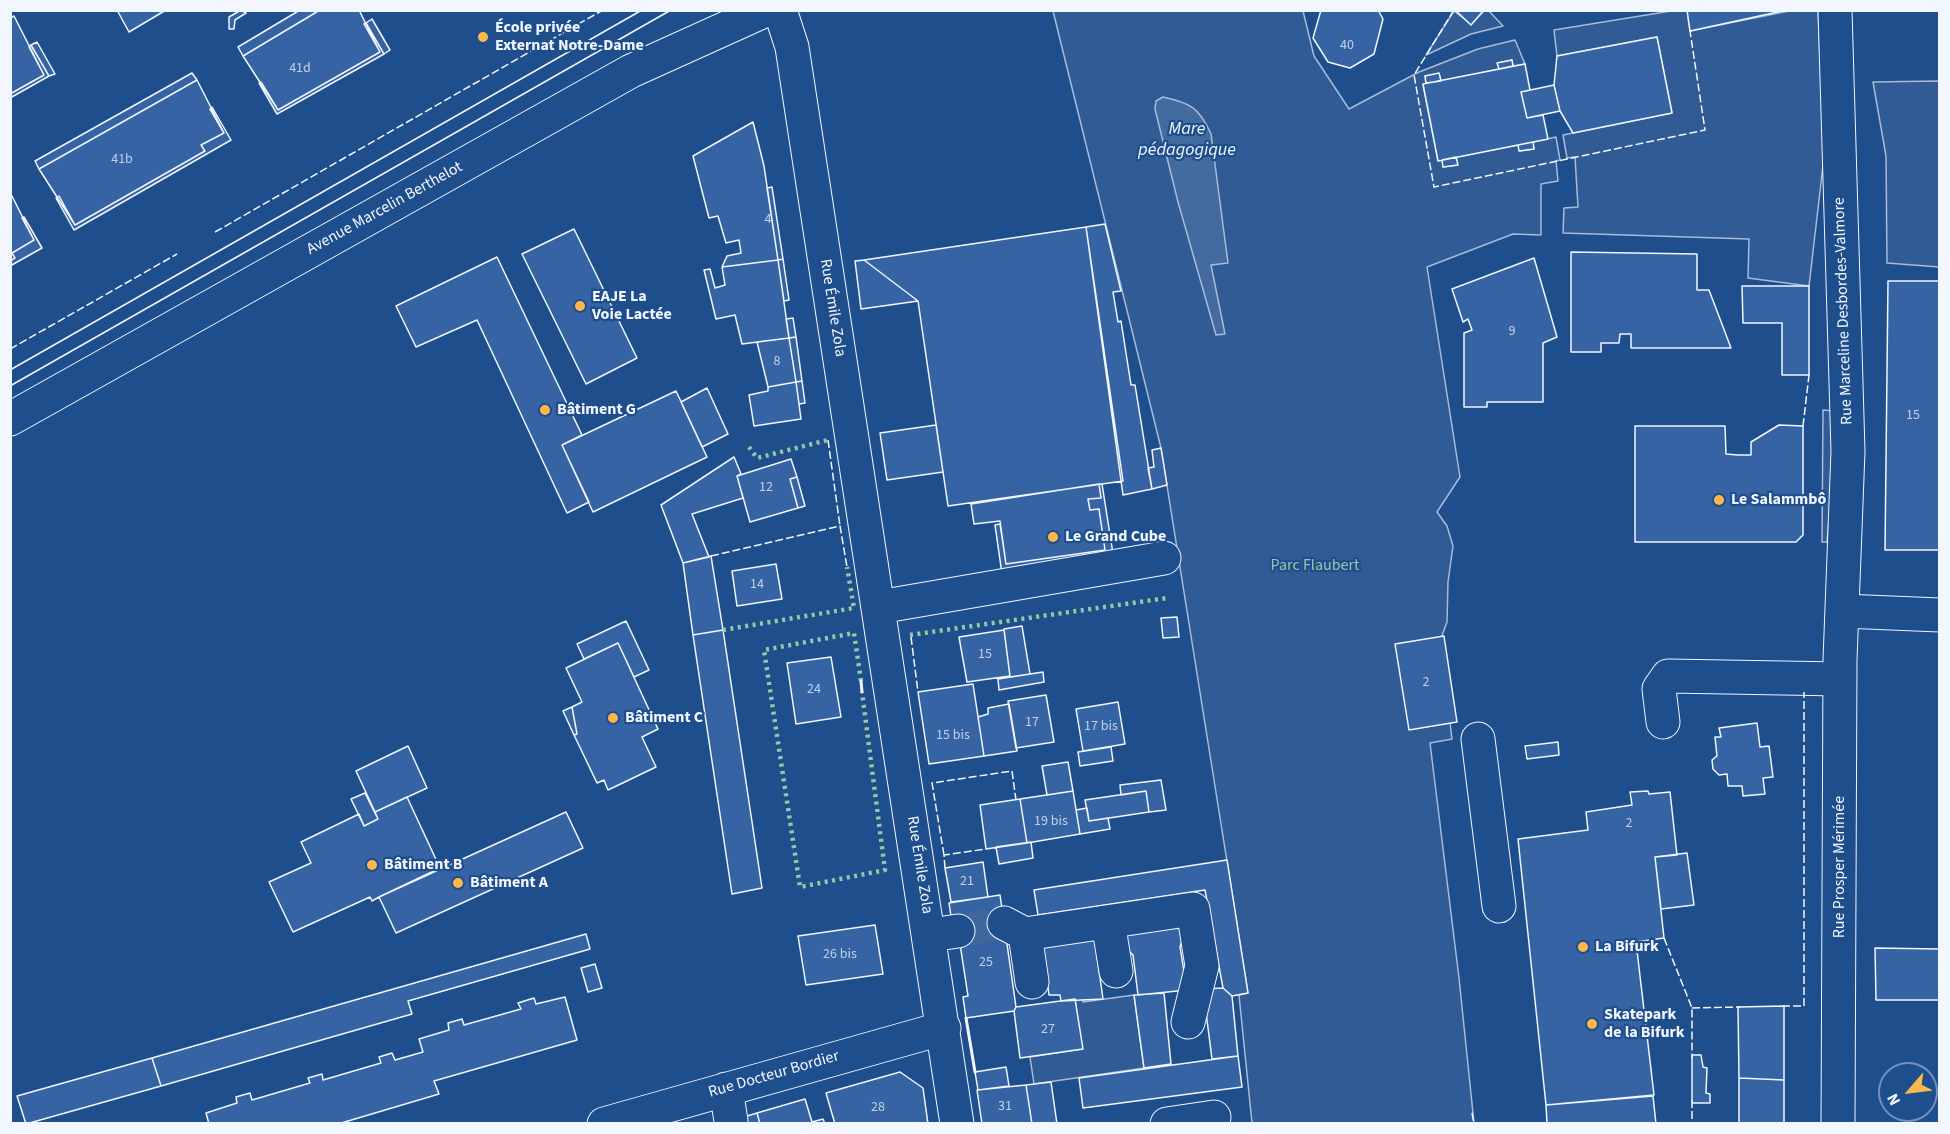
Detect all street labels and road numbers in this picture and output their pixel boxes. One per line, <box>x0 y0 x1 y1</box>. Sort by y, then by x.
street label: Avenue Marcelin Berthelot <box>304 158 466 260</box>
street label: Rue Marceline Desbordes-Valmore <box>1830 197 1858 425</box>
street label: Rue Émile Zola <box>815 258 849 358</box>
street label: Rue Prosper Mérimée <box>1830 796 1850 938</box>
street label: Rue Émile Zola <box>902 815 936 915</box>
street label: Rue Docteur Bordier <box>706 1047 842 1103</box>

